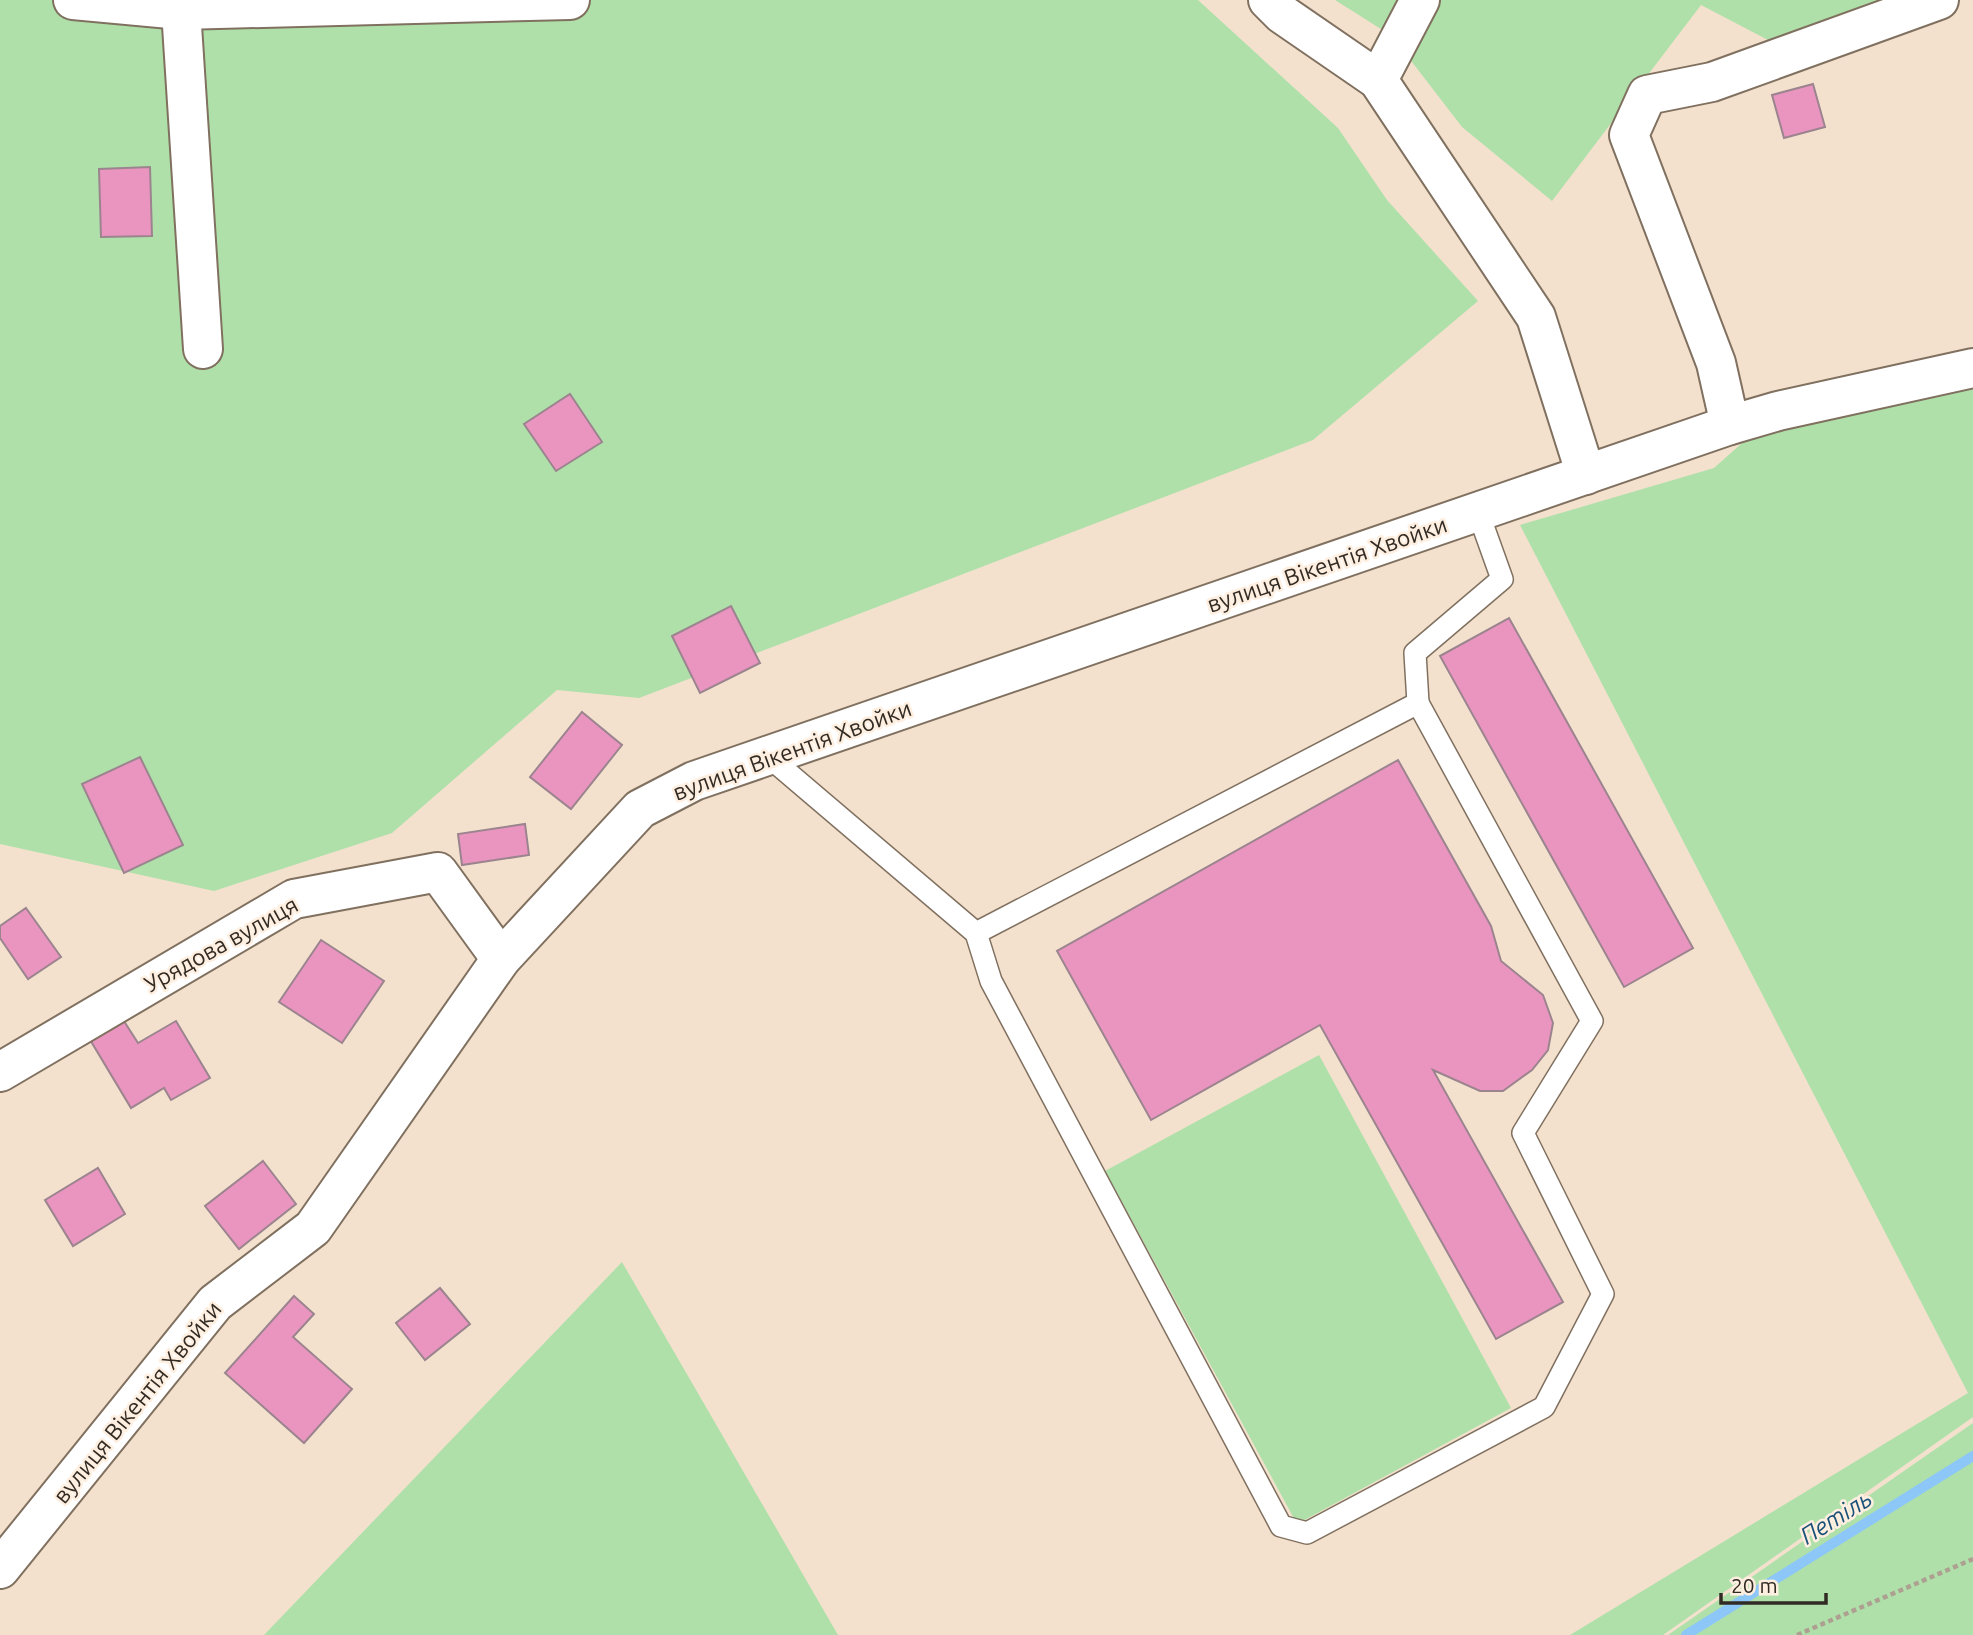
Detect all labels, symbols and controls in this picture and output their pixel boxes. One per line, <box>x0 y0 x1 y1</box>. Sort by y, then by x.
street label: вулиця Вікентія Хвойки <box>1204 511 1450 617</box>
street label: вулиця Вікентія Хвойки <box>669 695 915 805</box>
street label: Урядова вулиця <box>140 891 302 997</box>
street label: вулиця Вікентія Хвойки <box>48 1296 226 1508</box>
water label: Петіль <box>1795 1485 1877 1549</box>
scale bar <box>1721 1562 1826 1606</box>
text: 20 m <box>1731 1573 1778 1597</box>

